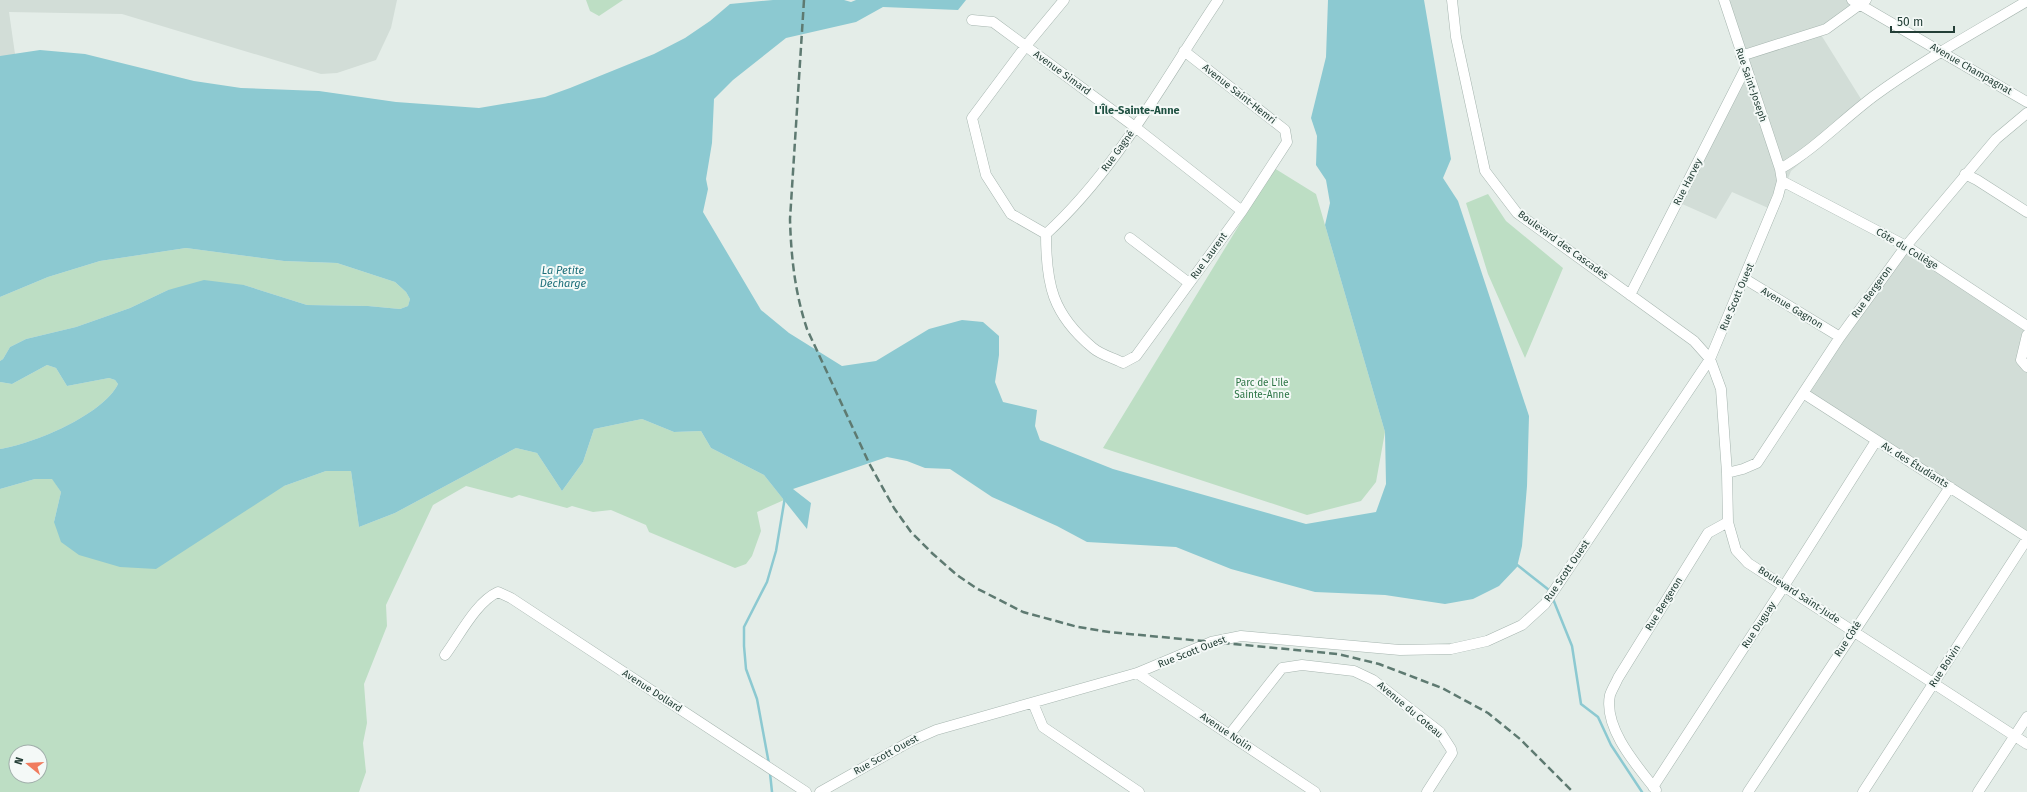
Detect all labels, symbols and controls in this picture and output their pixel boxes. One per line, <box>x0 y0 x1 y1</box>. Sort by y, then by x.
scale bar <box>1891 8 1954 34</box>
text: 50 m <box>1897 15 1923 29</box>
street label: Avenue Champagnat <box>1928 41 2014 98</box>
street label: Rue Saint-Joseph <box>1733 46 1769 124</box>
street label: Avenue Simard <box>1031 48 1093 98</box>
street label: Avenue Saint-Hemri <box>1200 62 1278 127</box>
district label: L'Île-Sainte-Anne <box>1094 103 1180 117</box>
street label: Rue Gagné <box>1099 128 1137 174</box>
street label: Rue Harvey <box>1671 156 1705 208</box>
street label: Boulevard des Cascades <box>1515 208 1611 282</box>
street label: Côte du Collège <box>1874 226 1940 272</box>
street label: Rue Laurent <box>1188 230 1230 282</box>
street label: Rue Scott Ouest <box>1717 261 1757 333</box>
water label: La Petite Décharge <box>540 264 587 290</box>
street label: Rue Bergeron <box>1849 264 1895 320</box>
street label: Avenue Gagnon <box>1759 285 1825 331</box>
park label: Parc de L'ile Sainte-Anne <box>1234 377 1290 401</box>
street label: Av. des Étudiants <box>1879 438 1952 491</box>
street label: Rue Scott Ouest <box>1542 537 1592 604</box>
street label: Boulevard Saint-Jude <box>1756 564 1842 626</box>
street label: Rue Bergeron <box>1643 575 1685 633</box>
street label: Rue Duguay <box>1739 599 1779 651</box>
street label: Rue Côté <box>1832 619 1864 659</box>
street label: Rue Scott Ouest <box>1156 633 1228 671</box>
street label: Rue Boivin <box>1927 642 1963 690</box>
street label: Avenue Dollard <box>620 667 684 715</box>
street label: Avenue du Coteau <box>1375 679 1445 741</box>
street label: Avenue Nolin <box>1198 710 1254 754</box>
street label: Rue Scott Ouest <box>852 732 921 778</box>
north arrow <box>8 744 48 784</box>
text: N <box>12 756 26 767</box>

